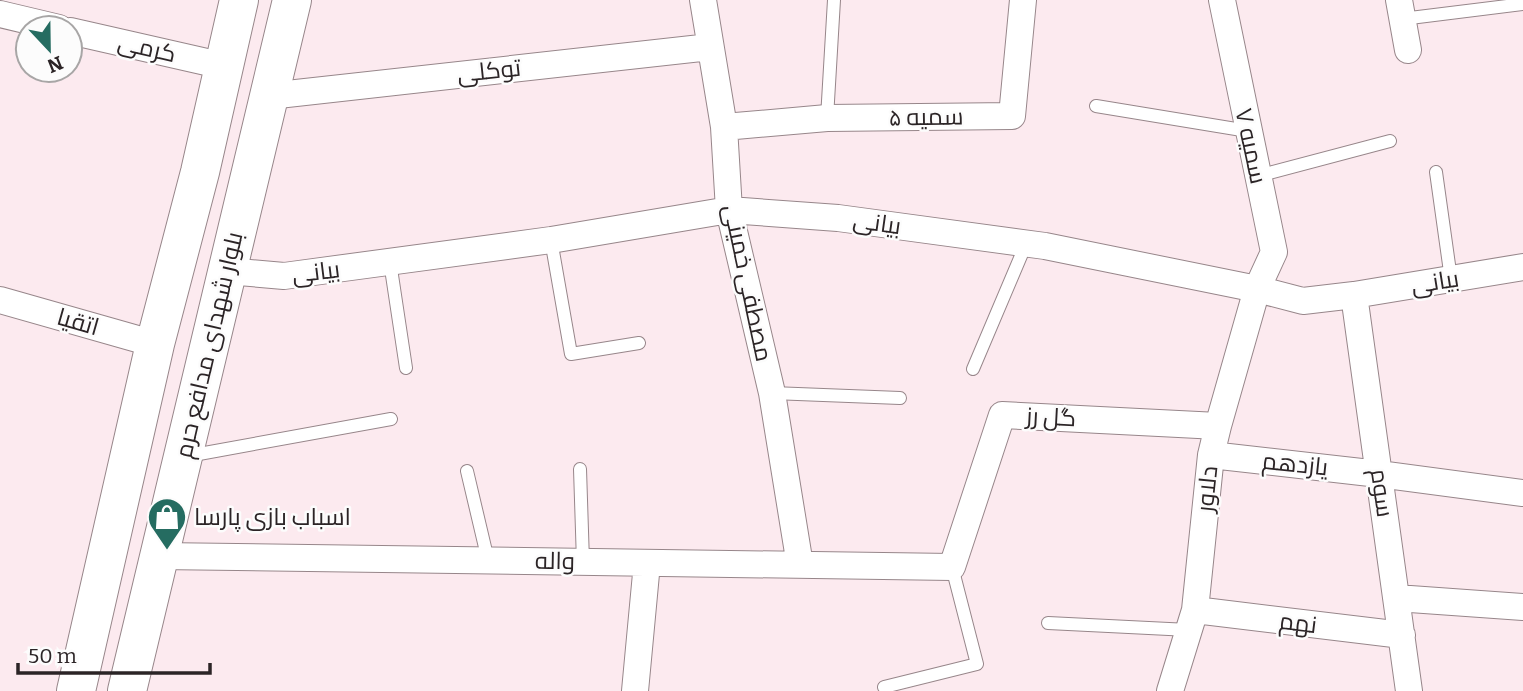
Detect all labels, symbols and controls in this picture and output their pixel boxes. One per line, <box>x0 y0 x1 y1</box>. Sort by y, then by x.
north arrow <box>14 14 84 84</box>
street label: کرمی <box>115 28 179 68</box>
text: N <box>44 51 66 78</box>
street label: توکلی <box>456 54 523 88</box>
street label: سمیه ۵ <box>888 102 964 132</box>
street label: سمیه ۷ <box>1229 106 1273 186</box>
street label: مصطفی خمینی <box>718 202 778 364</box>
street label: بیانی <box>851 206 903 240</box>
street label: بلوار شهدای مدافع حرم <box>169 229 251 461</box>
street label: بیانی <box>290 255 342 289</box>
street label: بیانی <box>1409 264 1461 300</box>
street label: اتقیا <box>54 303 102 341</box>
street label: گل رز <box>1023 402 1077 432</box>
street label: یازدهم <box>1260 447 1330 483</box>
street label: دلاور <box>1190 464 1223 516</box>
street label: سوم <box>1363 467 1399 519</box>
shop icon: اسباب بازی پارسا <box>146 496 188 551</box>
place label: اسباب بازی پارسا <box>194 503 351 533</box>
street label: واله <box>535 547 575 575</box>
street label: نهم <box>1277 607 1319 641</box>
scale bar <box>18 632 210 676</box>
text: 50 m <box>28 643 77 669</box>

